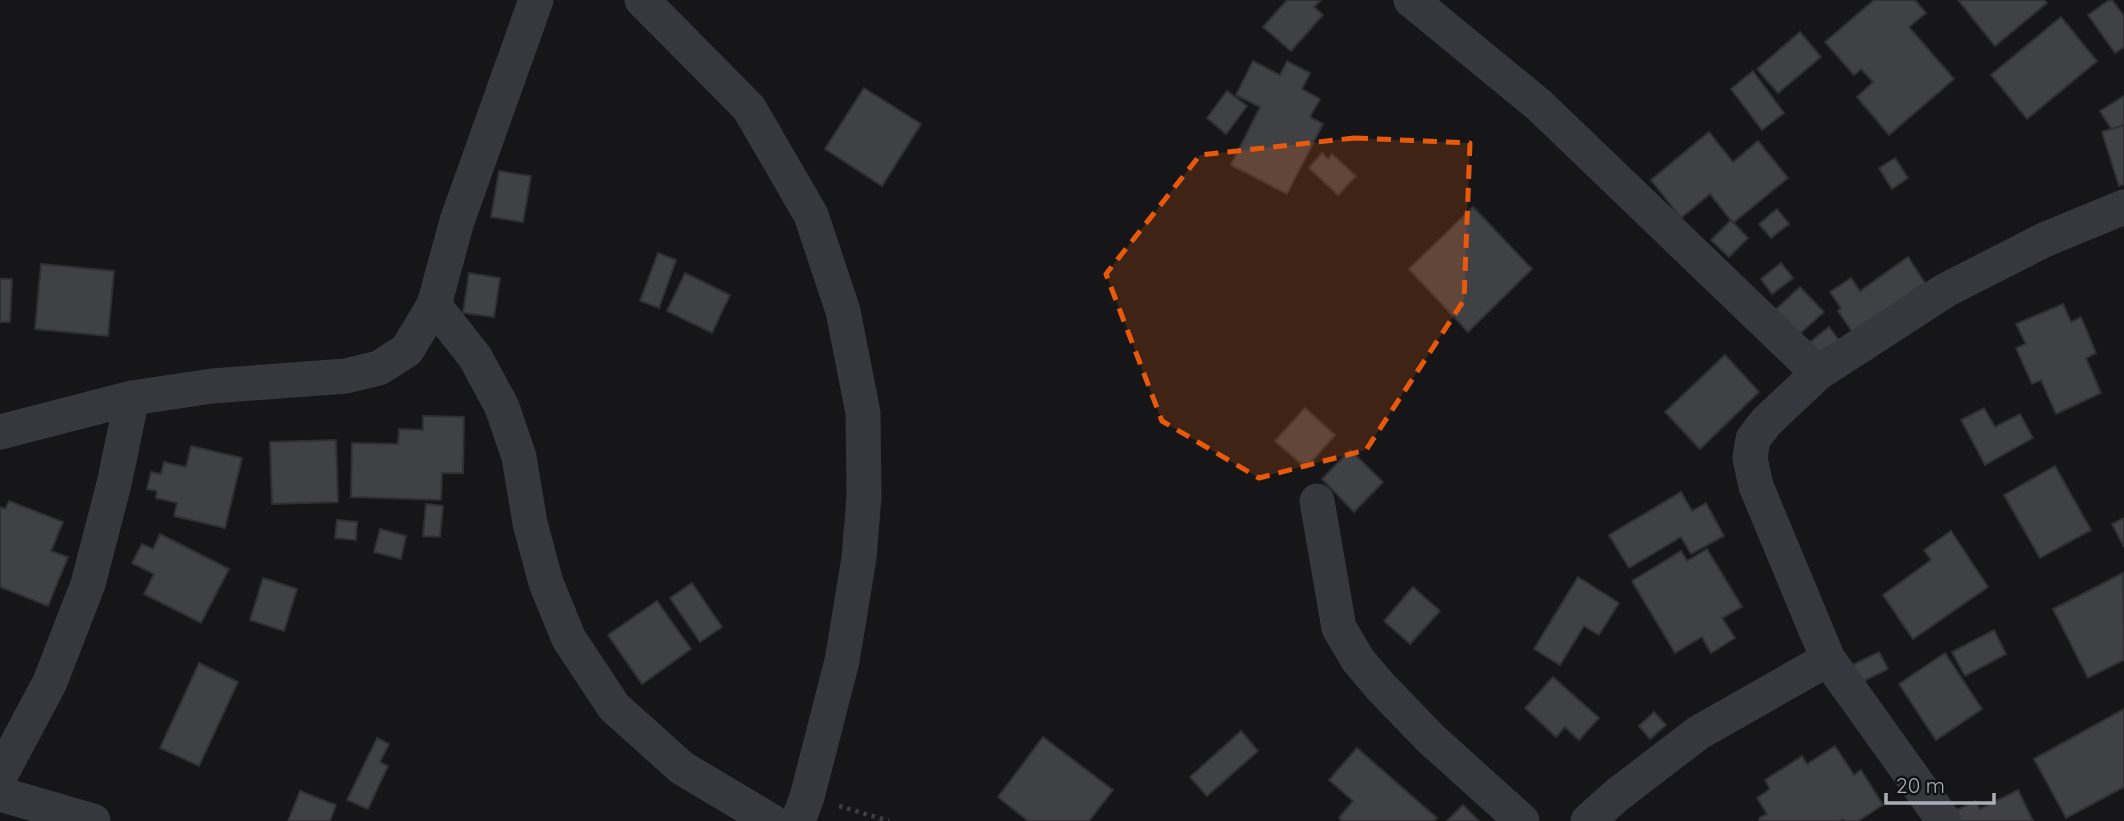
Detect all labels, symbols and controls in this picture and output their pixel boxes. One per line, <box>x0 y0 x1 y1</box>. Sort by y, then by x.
scale bar <box>1886 762 1994 806</box>
text: 20 m <box>1896 772 1945 798</box>

